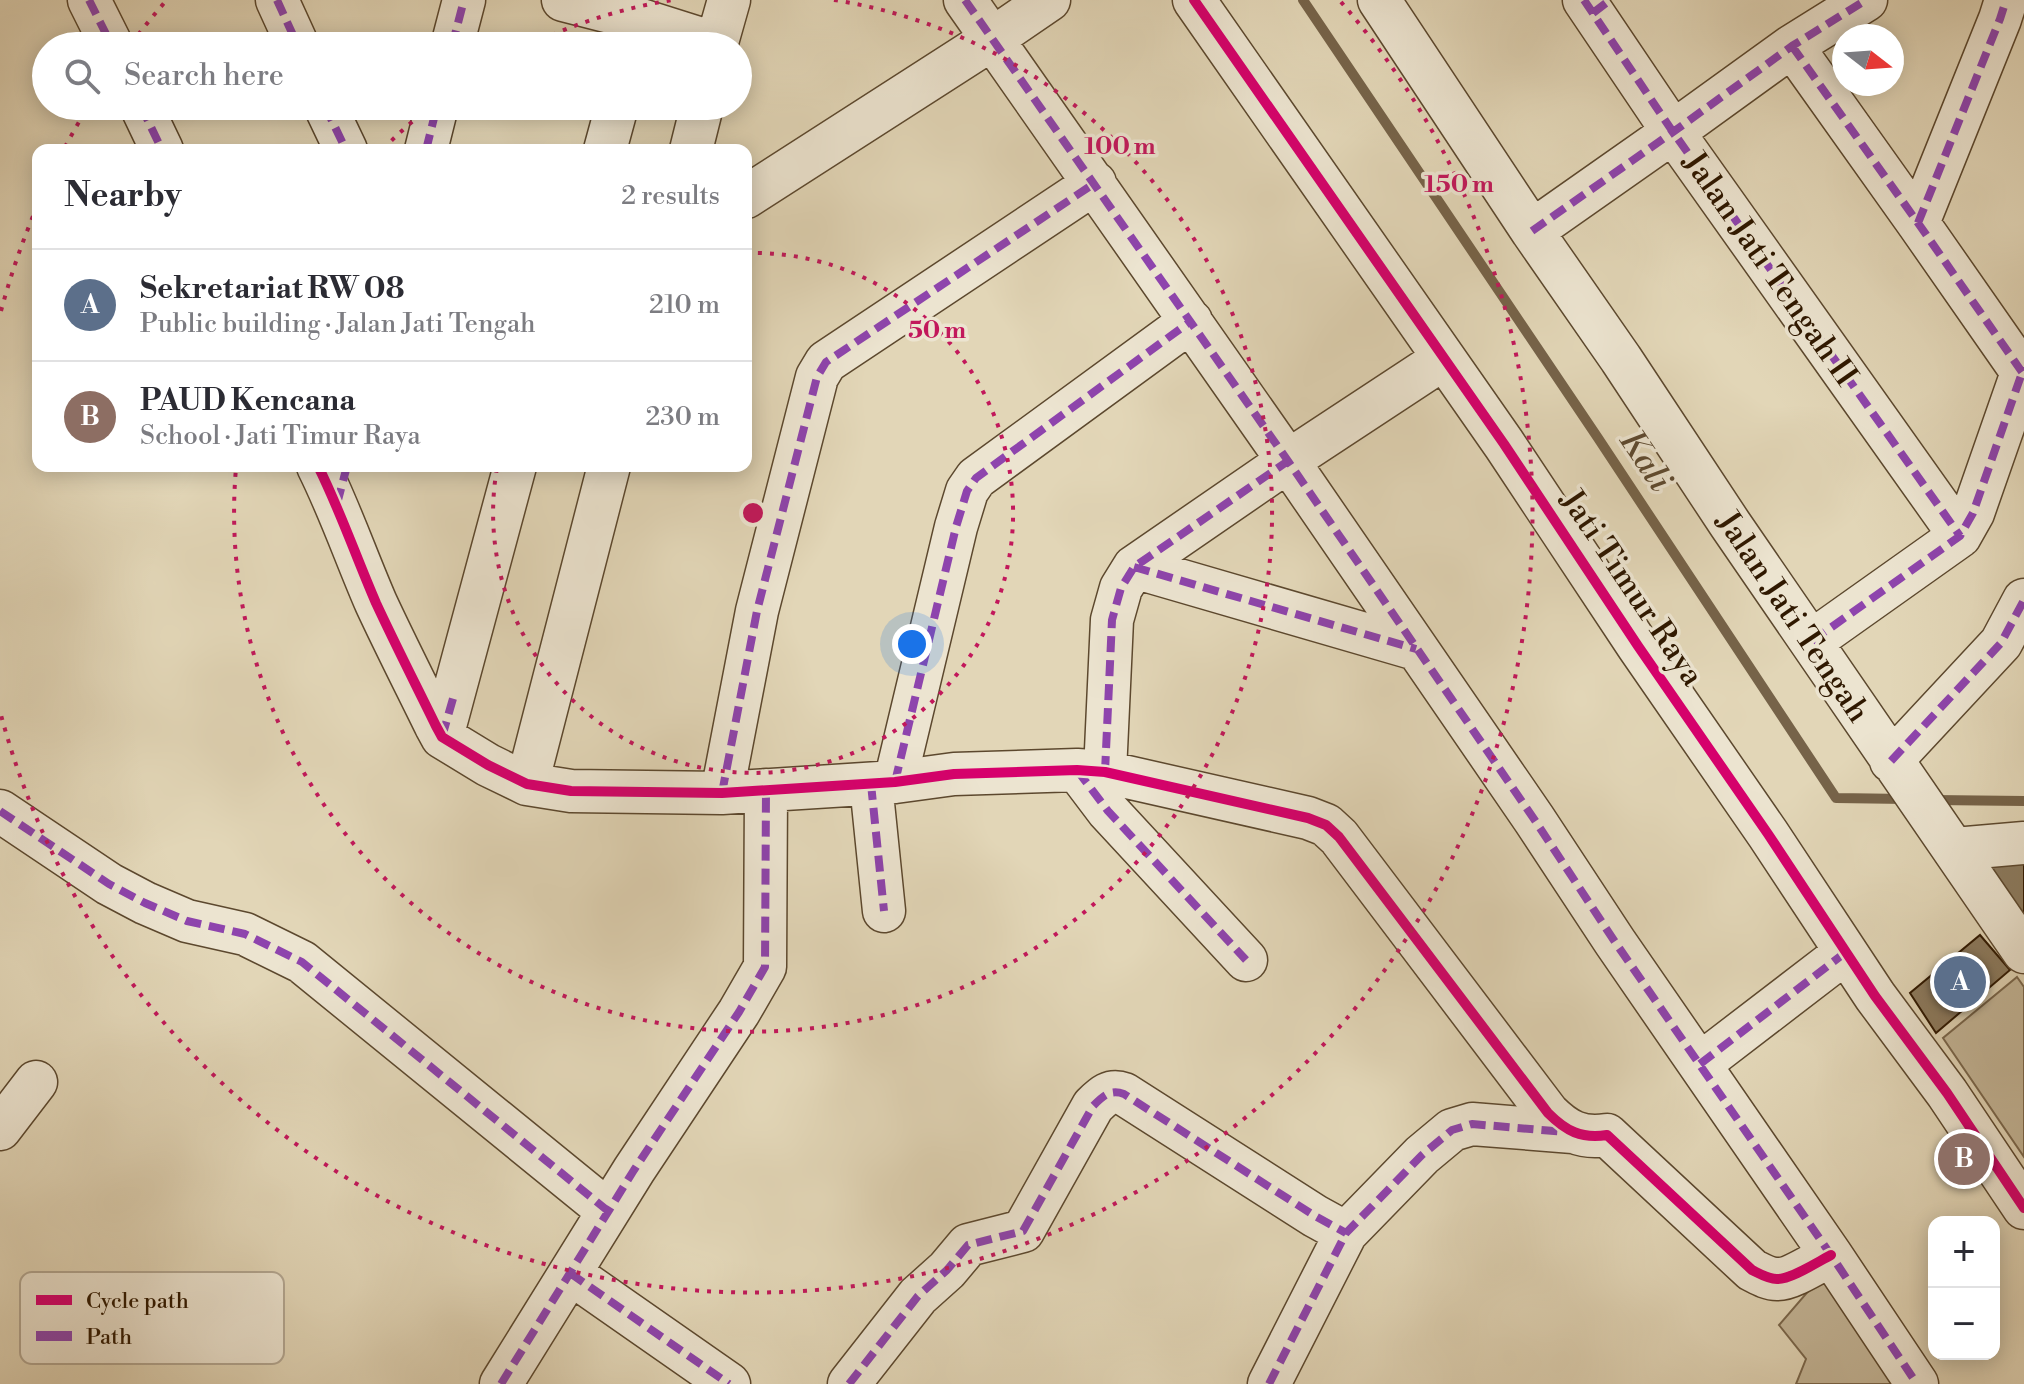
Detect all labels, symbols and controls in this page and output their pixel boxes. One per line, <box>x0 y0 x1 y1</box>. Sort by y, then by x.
north arrow <box>1832 24 1904 96</box>
search box <box>32 32 752 120</box>
icon: search <box>60 54 104 98</box>
text: Search here <box>124 57 284 95</box>
text: 100 m <box>1084 132 1156 162</box>
street label: Jalan Jati Tengah II <box>1674 143 1866 394</box>
text: 150 m <box>1424 170 1494 200</box>
text: Nearby <box>64 175 182 217</box>
text: 2 results <box>621 180 720 212</box>
text: Sekretariat RW 08 <box>140 270 405 308</box>
text: A <box>81 289 99 321</box>
text: 210 m <box>649 289 720 321</box>
text: Public building · Jalan Jati Tengah <box>140 308 536 340</box>
text: 50 m <box>908 316 966 346</box>
text: PAUD Kencana <box>140 382 355 420</box>
text: B <box>80 401 100 433</box>
text: 230 m <box>645 401 720 433</box>
text: School · Jati Timur Raya <box>140 420 421 452</box>
water label: Kali <box>1609 422 1681 500</box>
street label: Jati Timur Raya <box>1551 481 1713 694</box>
centre of rings <box>739 499 767 527</box>
street label: Jalan Jati Tengah <box>1707 503 1878 730</box>
your location <box>892 624 932 664</box>
pin: A <box>1934 952 1986 1012</box>
pin: B <box>1938 1129 1990 1189</box>
map controls <box>1928 1216 2000 1360</box>
button: + <box>1928 1216 2000 1288</box>
legend <box>20 1272 284 1364</box>
text: Cycle path <box>86 1288 189 1315</box>
button: − <box>1928 1288 2000 1360</box>
text: Path <box>86 1324 132 1351</box>

